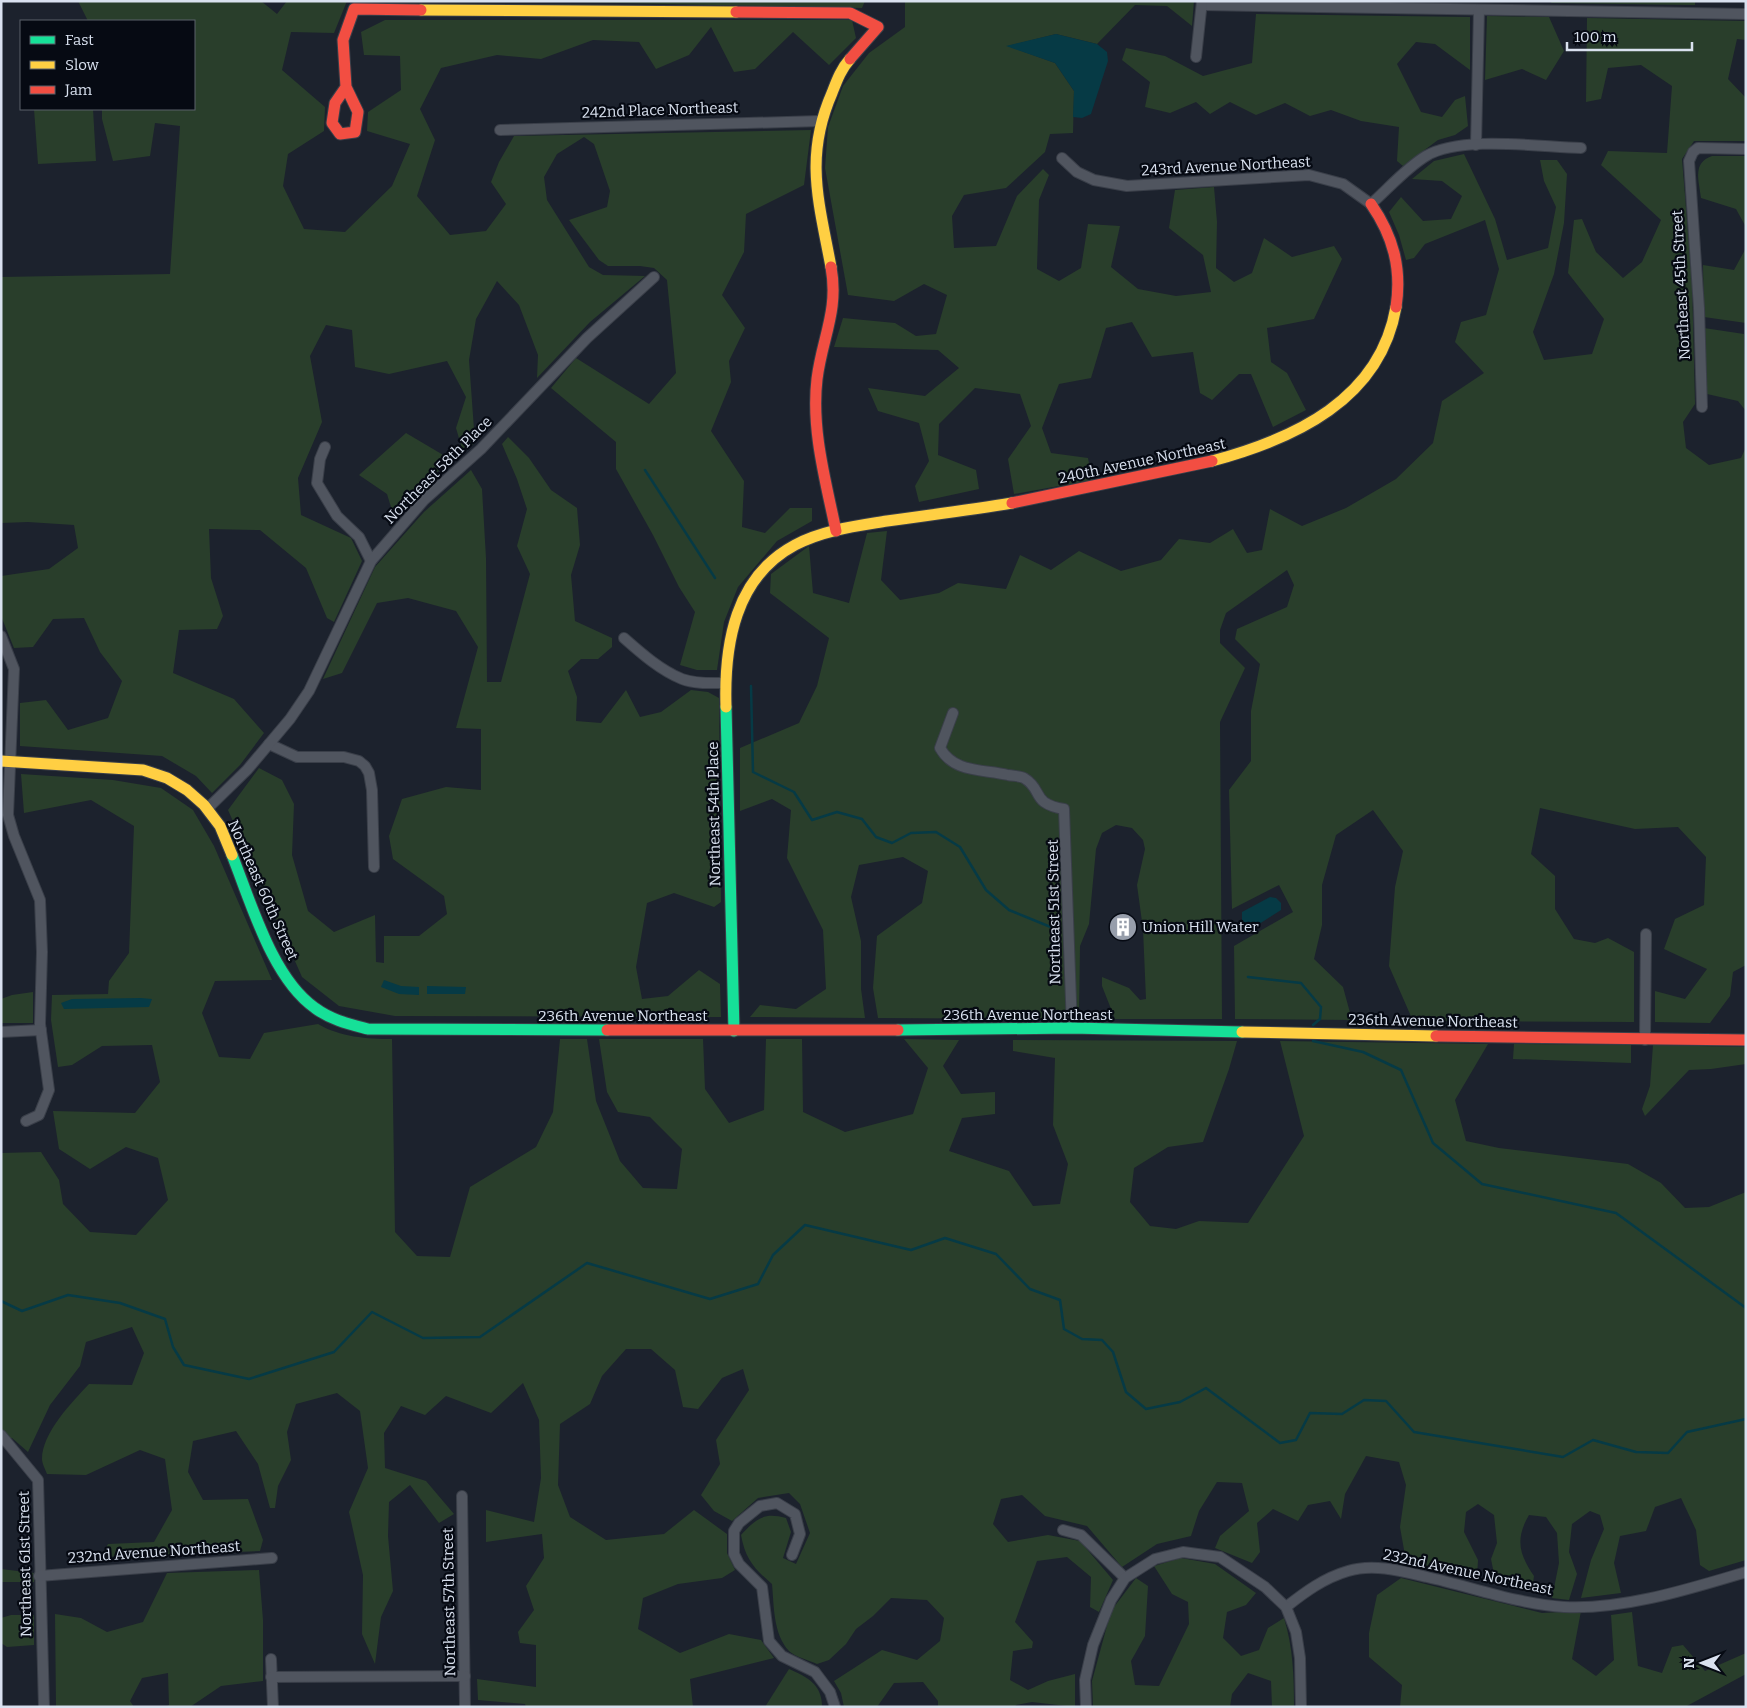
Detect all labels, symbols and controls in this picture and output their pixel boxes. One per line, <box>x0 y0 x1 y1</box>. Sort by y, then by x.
legend <box>20 20 195 110</box>
scale bar <box>1567 20 1692 52</box>
text: 100 m <box>1574 28 1617 46</box>
text: Fast <box>65 31 94 49</box>
text: Slow <box>65 56 100 74</box>
text: Jam <box>64 81 93 99</box>
street label: 242nd Place Northeast <box>581 98 739 122</box>
street label: 243rd Avenue Northeast <box>1141 153 1312 179</box>
street label: Northeast 45th Street <box>1668 209 1694 360</box>
street label: Northeast 58th Place <box>380 412 496 528</box>
street label: 240th Avenue Northeast <box>1057 434 1228 488</box>
street label: Northeast 54th Place <box>704 742 724 886</box>
street label: Northeast 60th Street <box>224 817 302 964</box>
street label: Northeast 51st Street <box>1044 839 1064 985</box>
building icon: Union Hill Water <box>1108 912 1138 942</box>
place label: Union Hill Water <box>1142 918 1259 936</box>
street label: 236th Avenue Northeast <box>943 1006 1113 1024</box>
street label: 236th Avenue Northeast <box>538 1007 708 1025</box>
street label: 236th Avenue Northeast <box>1348 1011 1518 1031</box>
street label: Northeast 61st Street <box>15 1490 35 1637</box>
street label: Northeast 57th Street <box>439 1527 459 1677</box>
street label: 232nd Avenue Northeast <box>67 1537 241 1567</box>
street label: 232nd Avenue Northeast <box>1382 1545 1555 1599</box>
north arrow <box>1677 1638 1727 1688</box>
text: N <box>1681 1657 1698 1668</box>

